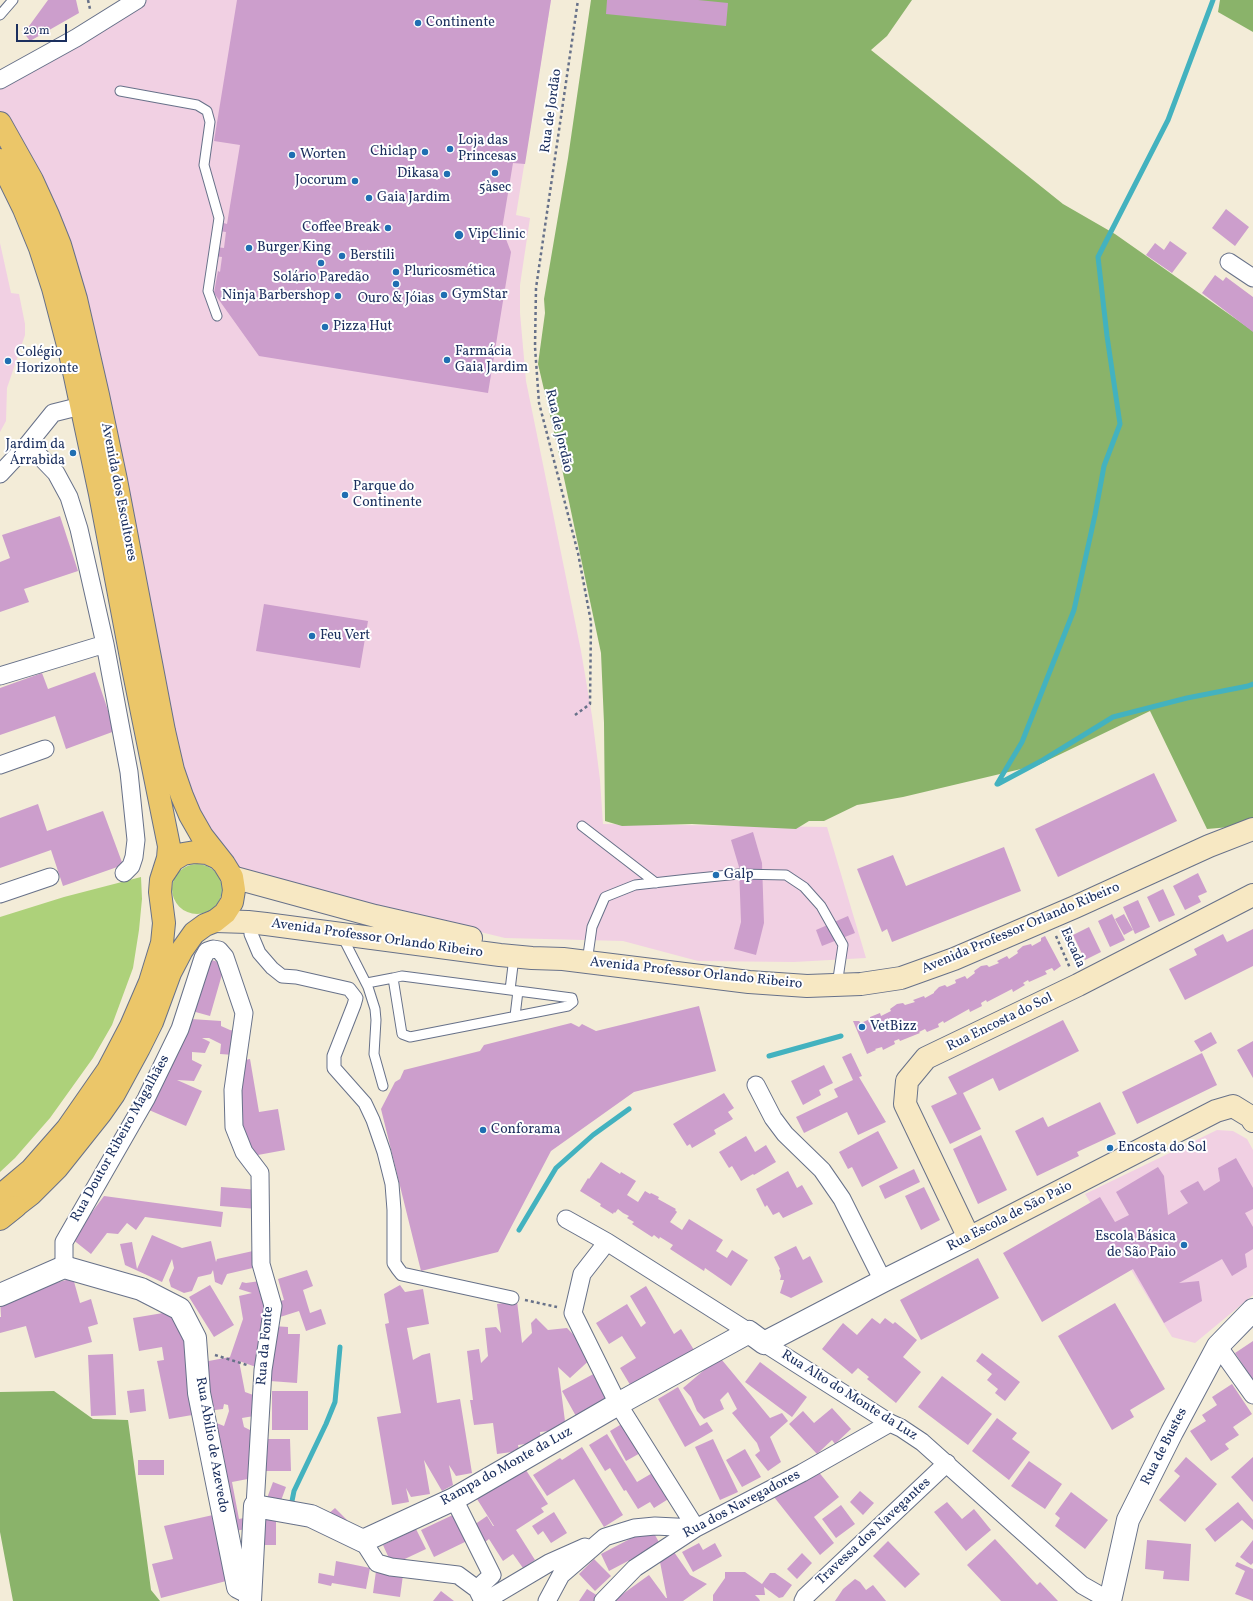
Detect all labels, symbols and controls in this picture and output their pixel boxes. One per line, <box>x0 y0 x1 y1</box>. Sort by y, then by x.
place label: Continente <box>426 15 495 31</box>
scale bar <box>18 16 69 42</box>
marker: Continente <box>413 18 423 28</box>
text: 20 m <box>23 23 50 39</box>
street label: Rua de Jordão <box>538 68 566 154</box>
place label: Loja das Princesas <box>458 133 516 166</box>
place label: Chiclap <box>370 144 417 160</box>
marker: Loja das Princesas <box>445 144 455 154</box>
place label: Worten <box>300 147 346 163</box>
marker: Chiclap <box>420 147 430 157</box>
marker: Worten <box>287 150 297 160</box>
place label: Dikasa <box>397 166 439 182</box>
marker: 5àsec <box>490 168 500 178</box>
marker: Dikasa <box>442 169 452 179</box>
place label: Jocorum <box>295 173 347 189</box>
marker: Jocorum <box>350 176 360 186</box>
place label: 5àsec <box>479 180 511 196</box>
place label: Gaia Jardim <box>377 190 450 206</box>
marker: Gaia Jardim <box>364 193 374 203</box>
place label: Coffee Break <box>302 220 380 236</box>
marker: Coffee Break <box>383 223 393 233</box>
place label: VipClinic <box>468 227 526 243</box>
marker: VipClinic <box>453 229 465 241</box>
place label: Burger King <box>257 240 331 256</box>
marker: Burger King <box>244 243 254 253</box>
place label: Berstili <box>350 248 395 264</box>
marker: Berstili <box>337 251 347 261</box>
marker: Solário Paredão <box>316 258 326 268</box>
place label: Pluricosmética <box>404 264 495 280</box>
marker: Pluricosmética <box>391 267 401 277</box>
place label: Solário Paredão <box>273 270 369 286</box>
marker: Ouro & Jóias <box>391 279 401 289</box>
place label: GymStar <box>452 287 508 303</box>
place label: Ninja Barbershop <box>222 288 330 304</box>
marker: GymStar <box>439 290 449 300</box>
marker: Ninja Barbershop <box>333 291 343 301</box>
place label: Ouro & Jóias <box>358 291 434 307</box>
place label: Pizza Hut <box>333 319 392 335</box>
marker: Pizza Hut <box>320 322 330 332</box>
place label: Farmácia Gaia Jardim <box>455 344 528 376</box>
place label: Colégio Horizonte <box>16 345 78 378</box>
marker: Farmácia Gaia Jardim <box>442 355 452 365</box>
marker: Colégio Horizonte <box>3 356 13 366</box>
street label: Rua de Jordão <box>540 388 576 474</box>
street label: Avenida dos Escultores <box>96 421 140 563</box>
place label: Jardim da Árrabida <box>5 437 65 470</box>
marker: Jardim da Árrabida <box>68 448 78 458</box>
place label: Parque do Continente <box>353 479 422 512</box>
marker: Parque do Continente <box>340 490 350 500</box>
place label: Feu Vert <box>320 628 370 644</box>
marker: Feu Vert <box>307 631 317 641</box>
place label: Galp <box>724 867 753 883</box>
marker: Galp <box>711 870 721 880</box>
street label: Avenida Professor Orlando Ribeiro <box>919 880 1123 978</box>
street label: Avenida Professor Orlando Ribeiro <box>270 916 484 962</box>
street label: Escada <box>1056 925 1088 971</box>
street label: Avenida Professor Orlando Ribeiro <box>589 954 803 994</box>
street label: Rua Encosta do Sol <box>944 990 1056 1056</box>
place label: VetBizz <box>870 1019 917 1035</box>
marker: VetBizz <box>857 1022 867 1032</box>
street label: Rua Doutor Ribeiro Magalhães <box>68 1053 174 1225</box>
place label: Conforama <box>491 1122 560 1138</box>
marker: Conforama <box>478 1125 488 1135</box>
place label: Encosta do Sol <box>1118 1140 1207 1156</box>
marker: Encosta do Sol <box>1105 1143 1115 1153</box>
street label: Rua Escola de São Paio <box>945 1178 1075 1256</box>
place label: Escola Básica de São Paio <box>1095 1229 1176 1262</box>
marker: Escola Básica de São Paio <box>1179 1240 1189 1250</box>
street label: Rua da Fonte <box>254 1306 278 1386</box>
street label: Rua Alto do Monte da Luz <box>778 1347 920 1445</box>
street label: Rua Abílio de Azevedo <box>191 1376 231 1514</box>
street label: Rua de Bustes <box>1138 1406 1192 1488</box>
street label: Rampa do Monte da Luz <box>438 1424 576 1510</box>
street label: Rua dos Navegadores <box>681 1467 803 1543</box>
street label: Travessa dos Navegantes <box>813 1475 935 1589</box>

